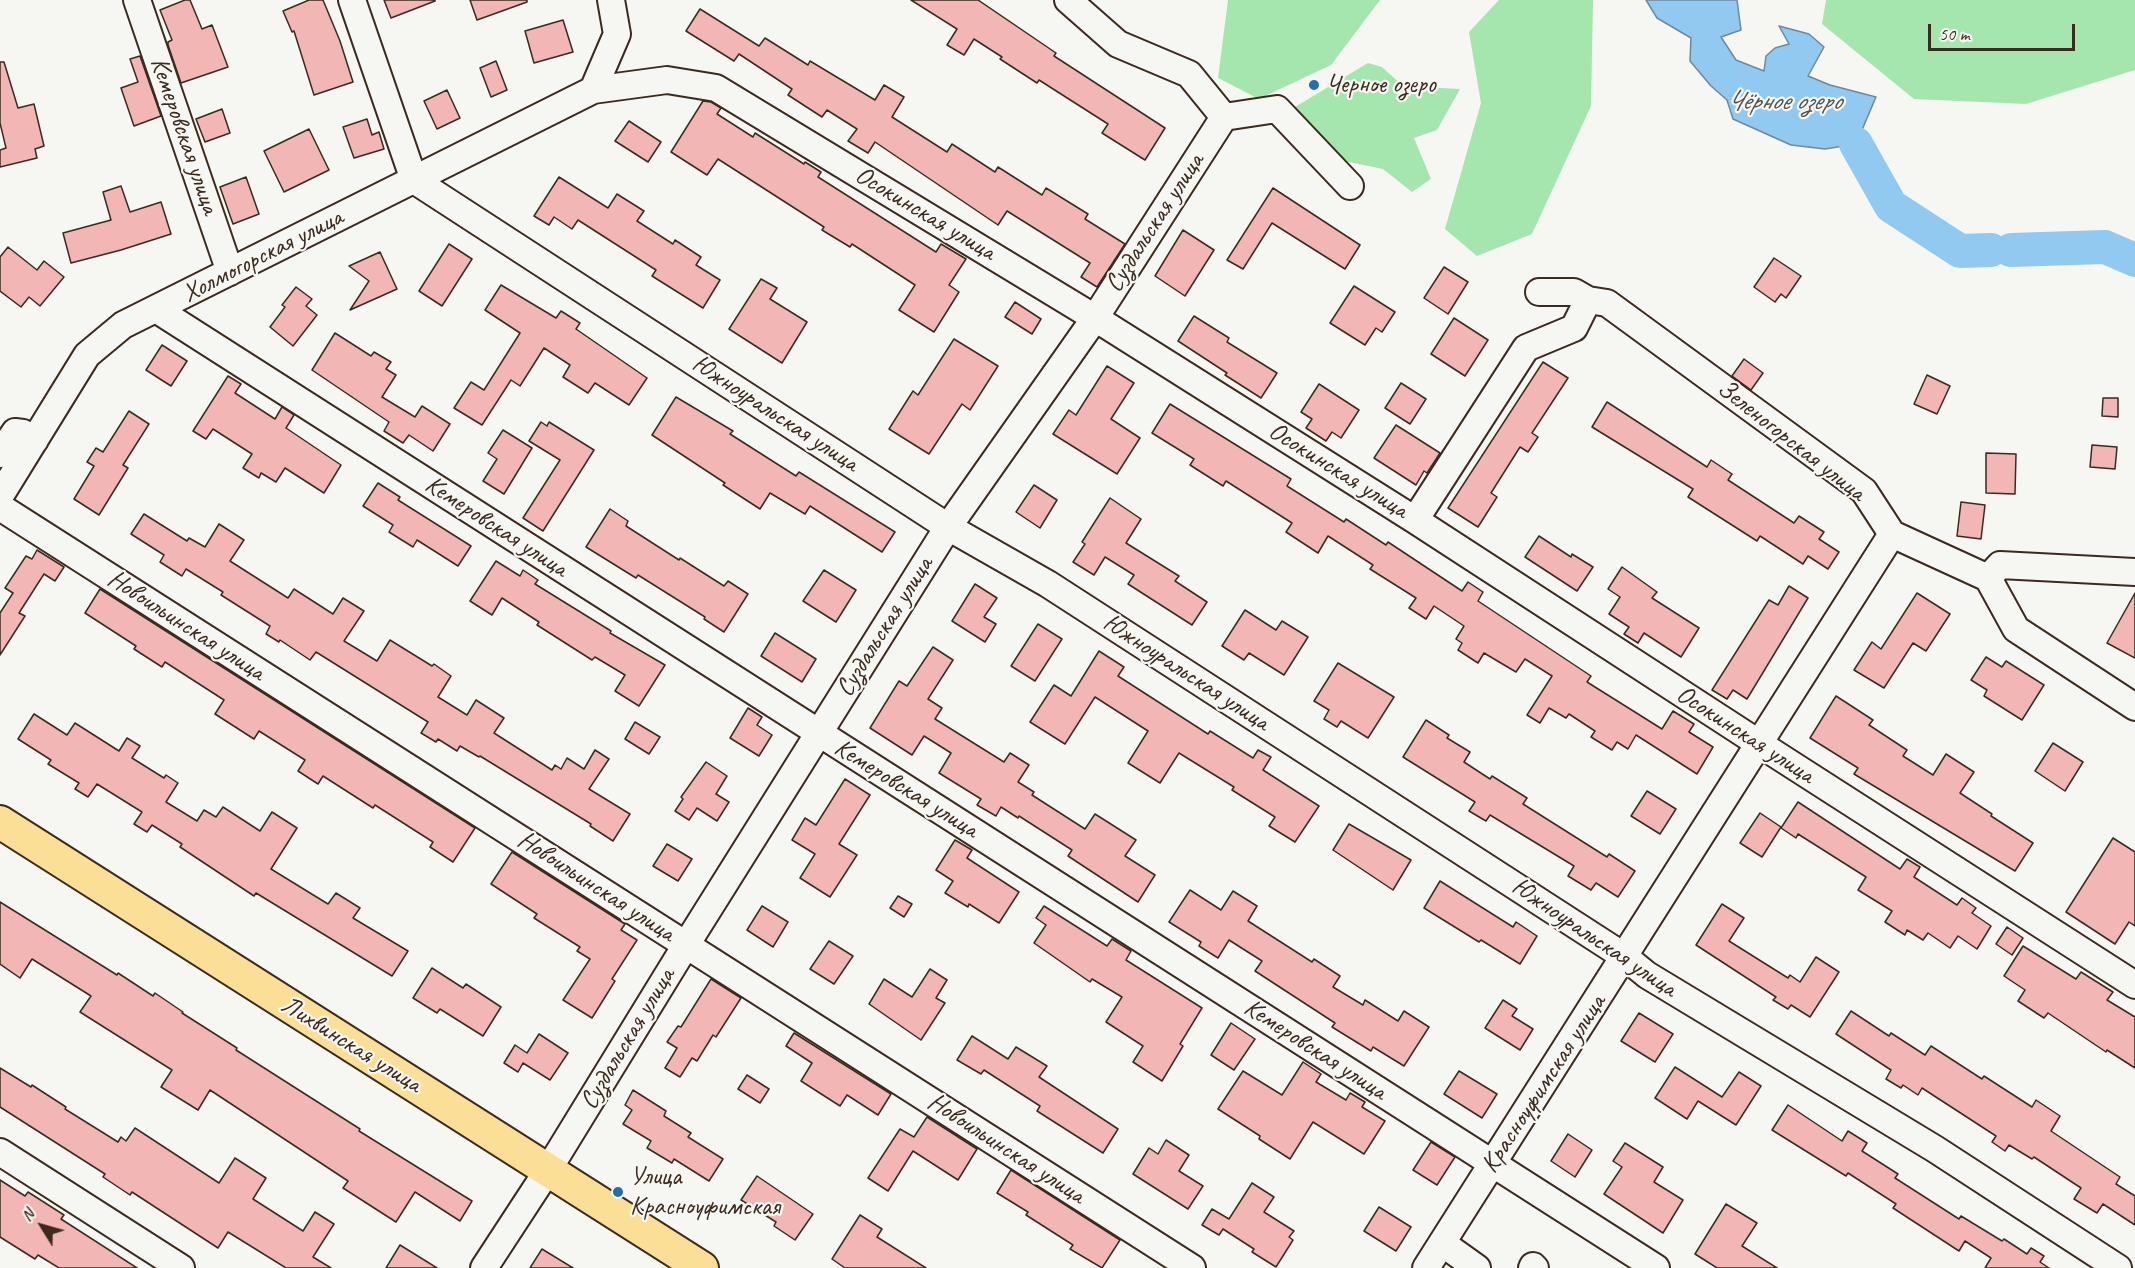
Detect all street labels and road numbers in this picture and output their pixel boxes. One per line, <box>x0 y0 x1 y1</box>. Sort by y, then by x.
street label: Кемеровская улица <box>143 54 225 218</box>
street label: Суздальская улица <box>1099 148 1211 298</box>
street label: Осокинская улица <box>849 160 1001 268</box>
street label: Холмогорская улица <box>178 202 348 310</box>
street label: Южноуральская улица <box>686 349 864 479</box>
street label: Зеленогорская улица <box>1711 373 1871 509</box>
street label: Осокинская улица <box>1263 416 1413 526</box>
street label: Кемеровская улица <box>419 469 573 585</box>
street label: Суздальская улица <box>830 551 940 703</box>
street label: Новоильинская улица <box>102 564 270 688</box>
street label: Южноуральская улица <box>1097 608 1275 738</box>
street label: Осокинская улица <box>1670 679 1820 791</box>
street label: Кемеровская улица <box>828 732 984 846</box>
street label: Новоильинская улица <box>512 825 680 949</box>
street label: Южноуральская улица <box>1506 871 1682 1005</box>
street label: Суздальская улица <box>574 963 682 1115</box>
street label: Красноуфимская улица <box>1475 989 1613 1179</box>
street label: Лихвинская улица <box>275 990 427 1100</box>
street label: Кемеровская улица <box>1238 992 1392 1108</box>
street label: Новоильинская улица <box>922 1087 1090 1211</box>

